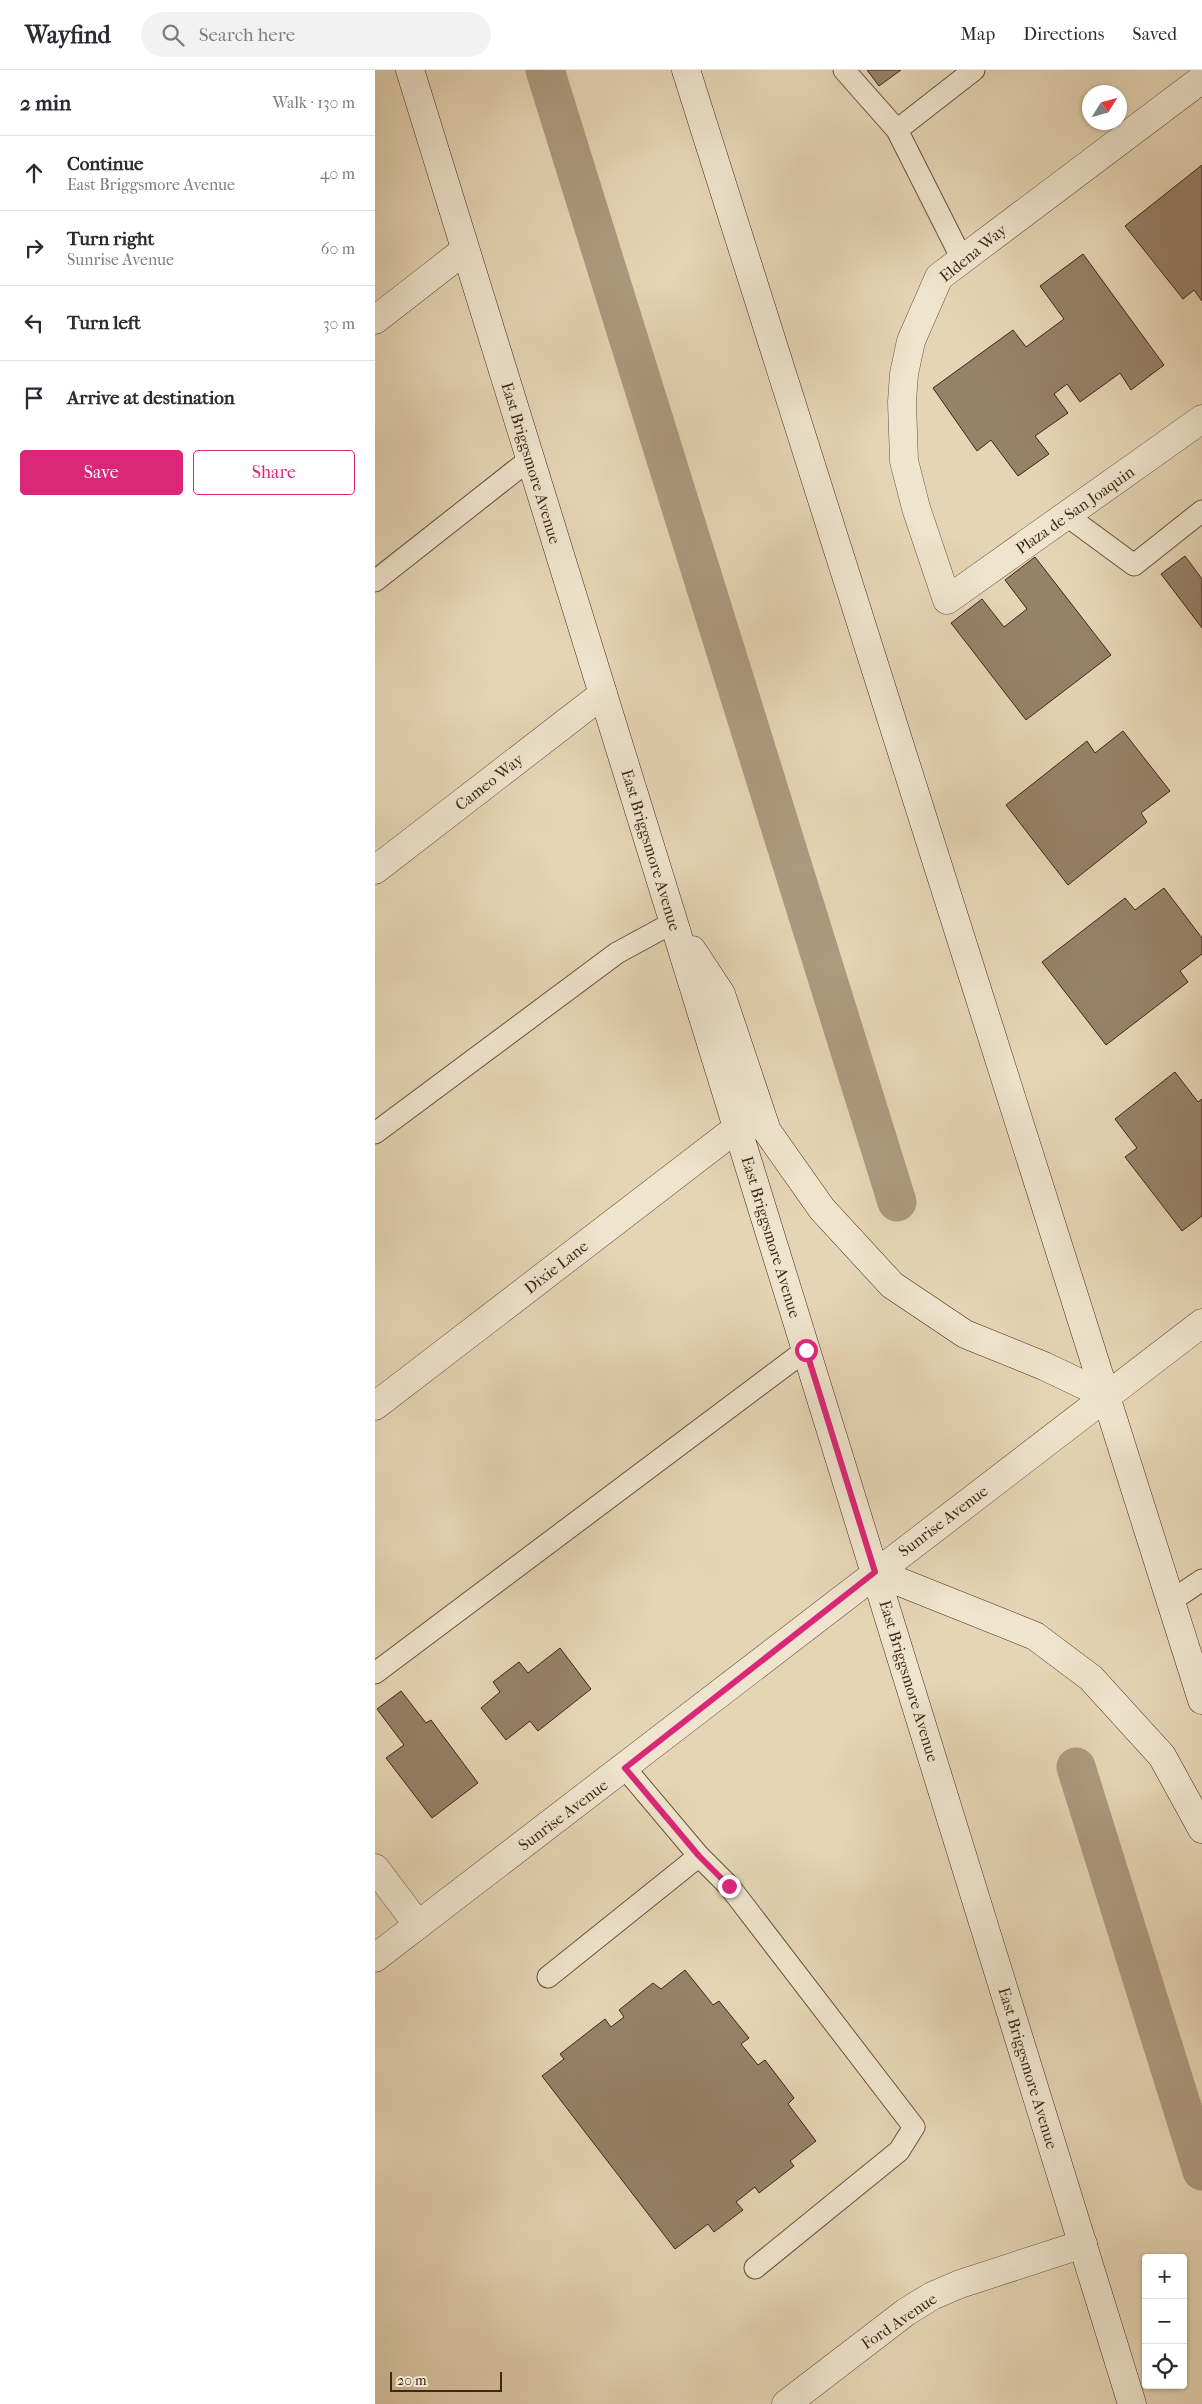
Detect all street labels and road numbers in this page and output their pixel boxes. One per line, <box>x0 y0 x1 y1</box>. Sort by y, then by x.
street label: Eldena Way <box>936 220 1011 286</box>
street label: East Briggsmore Avenue <box>497 380 565 546</box>
street label: Plaza de San Joaquin <box>1012 462 1139 558</box>
street label: Cameo Way <box>451 749 527 814</box>
street label: East Briggsmore Avenue <box>617 767 685 933</box>
street label: East Briggsmore Avenue <box>737 1154 805 1320</box>
street label: Dixie Lane <box>520 1236 592 1298</box>
street label: Sunrise Avenue <box>895 1481 992 1561</box>
street label: East Briggsmore Avenue <box>875 1598 943 1764</box>
street label: Sunrise Avenue <box>515 1775 612 1855</box>
street label: East Briggsmore Avenue <box>994 1985 1062 2151</box>
street label: Ford Avenue <box>858 2289 940 2353</box>

